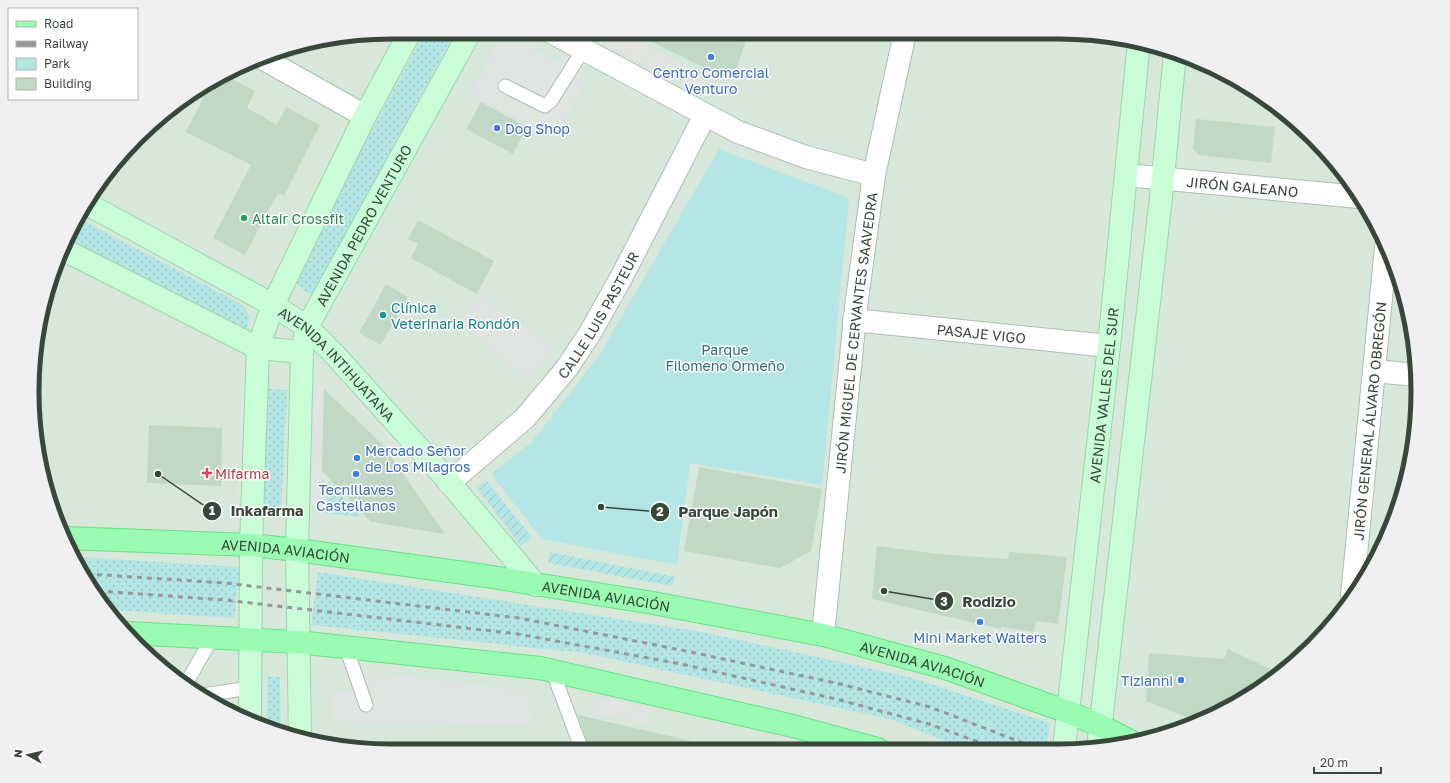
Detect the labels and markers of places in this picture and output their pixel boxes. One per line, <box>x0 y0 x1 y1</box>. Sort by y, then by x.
marker: Centro Comercial Venturo <box>706 52 716 62</box>
place label: Centro Comercial Venturo <box>653 64 769 97</box>
place label: Dog Shop <box>505 120 570 137</box>
marker: Dog Shop <box>492 123 502 133</box>
place label: Altair Crossfit <box>252 210 344 227</box>
marker: Altair Crossfit <box>239 213 249 223</box>
place label: Clínica Veterinaria Rondón <box>391 299 520 332</box>
marker: Clínica Veterinaria Rondón <box>378 310 388 320</box>
place label: Mercado Señor de Los Milagros <box>365 442 470 475</box>
marker: Mercado Señor de Los Milagros <box>352 453 362 463</box>
place label: Mifarma <box>215 465 269 482</box>
marker: Mifarma <box>202 468 212 478</box>
marker: Tecnillaves Castellanos <box>351 469 361 479</box>
place label: Tecnillaves Castellanos <box>316 481 396 514</box>
callout: Inkafarma <box>202 497 311 524</box>
callout: Parque Japón <box>650 498 785 525</box>
callout: Rodizio <box>934 588 1024 615</box>
marker: Mini Market Walters <box>975 617 985 627</box>
place label: Mini Market Walters <box>913 629 1047 646</box>
place label: Tizianni <box>1121 672 1173 689</box>
marker: Tizianni <box>1176 675 1186 685</box>

